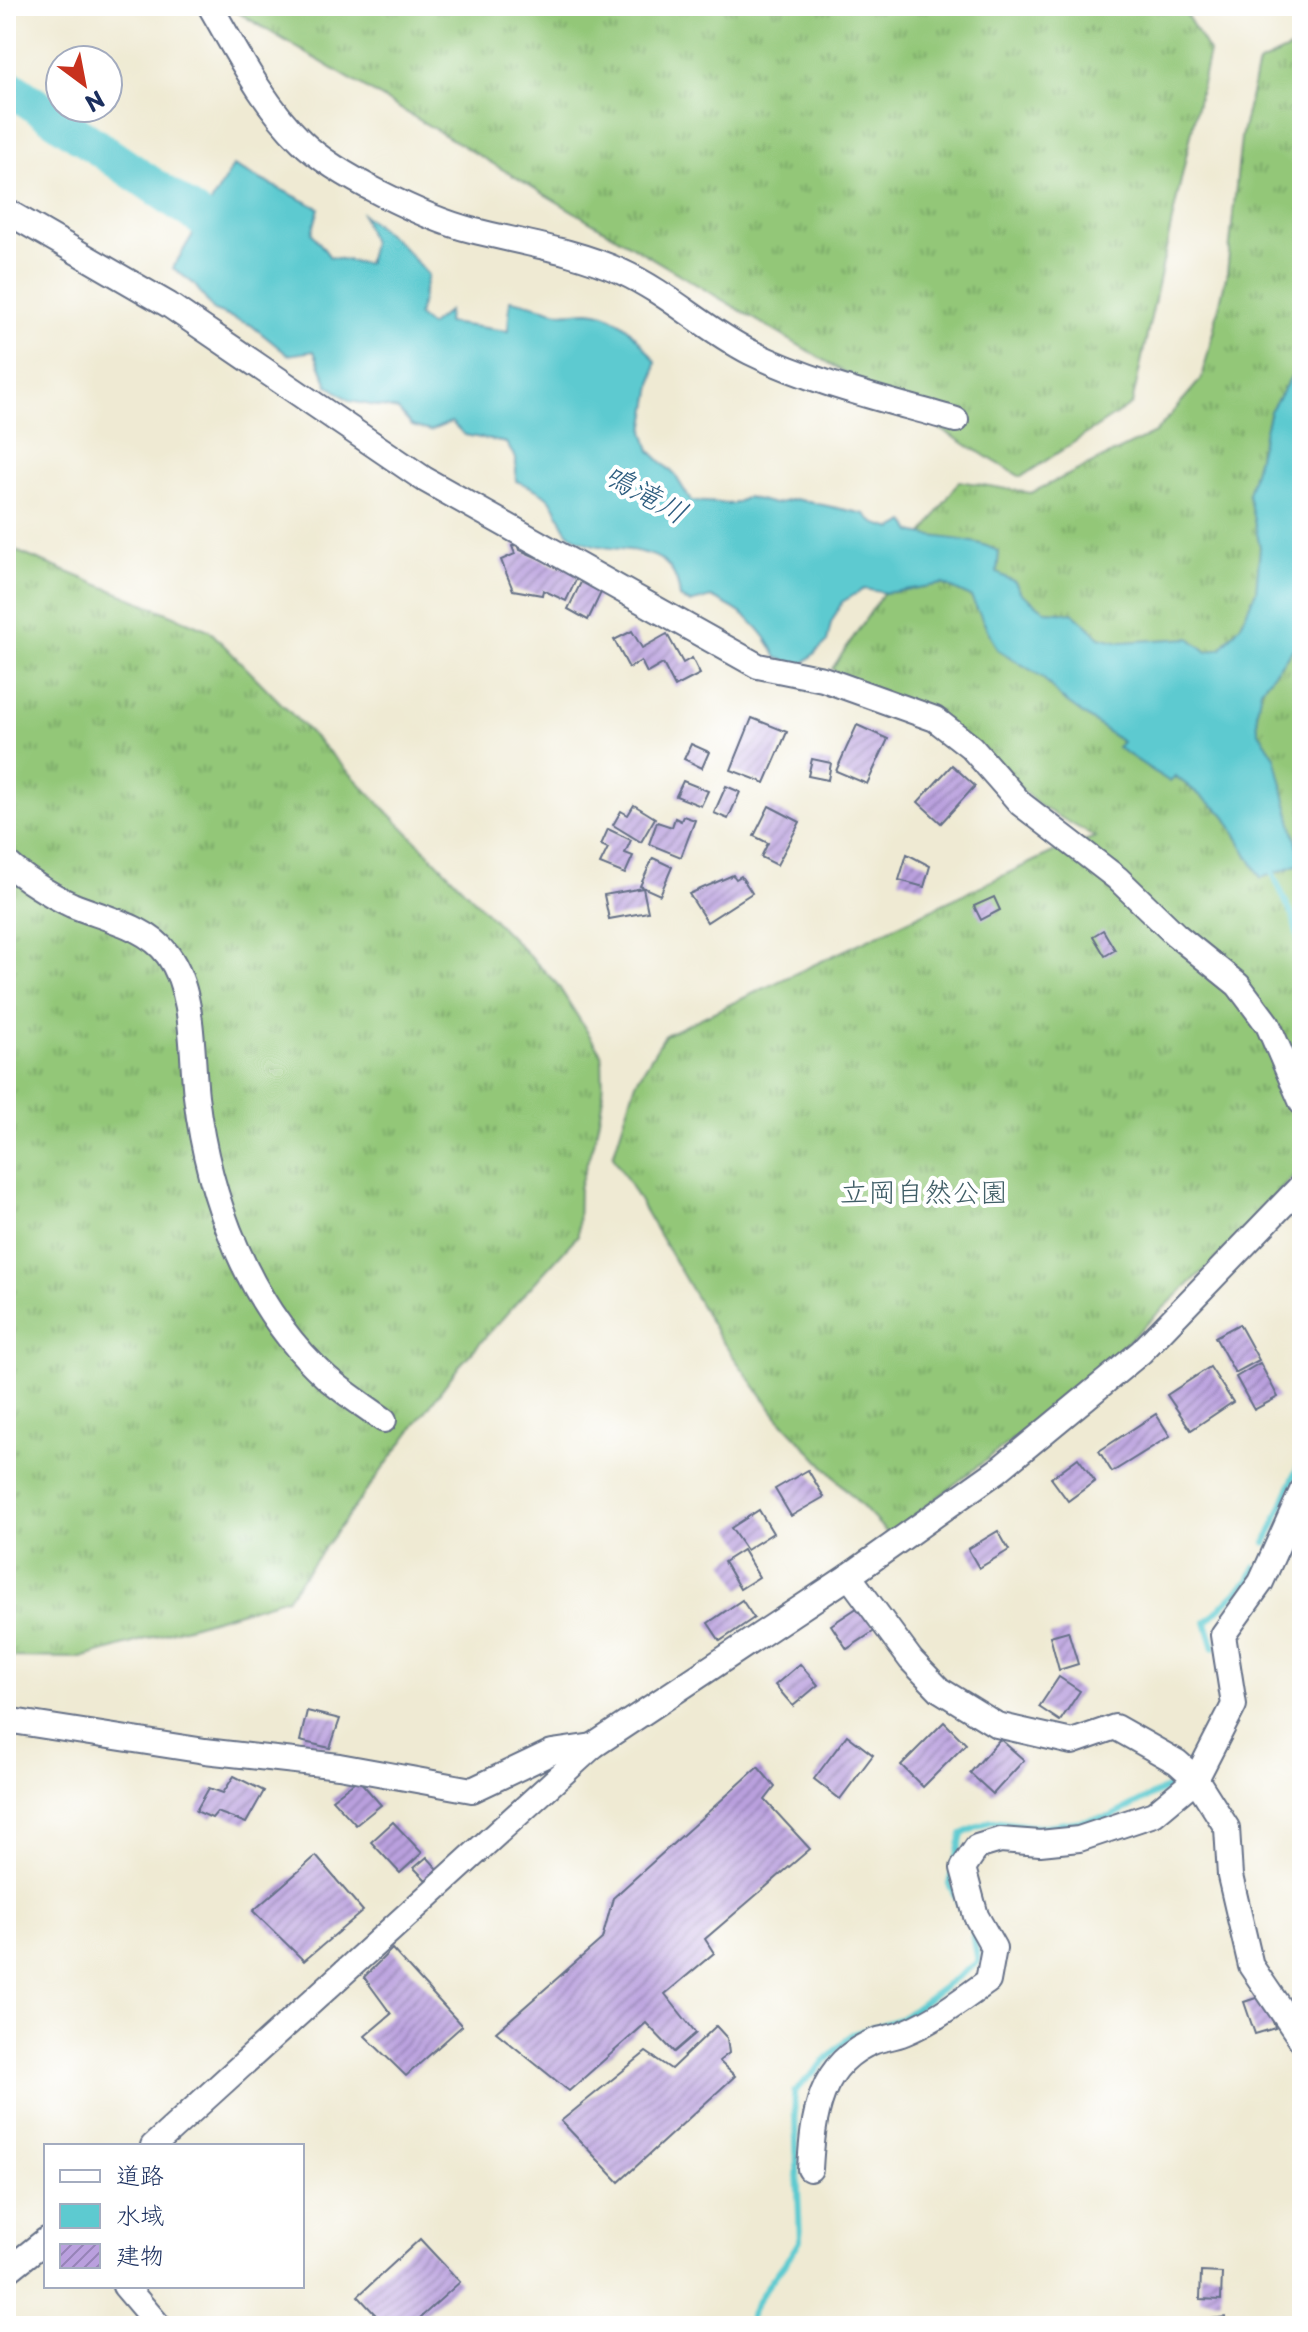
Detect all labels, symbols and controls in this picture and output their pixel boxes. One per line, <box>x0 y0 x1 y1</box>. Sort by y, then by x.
north arrow <box>44 44 124 124</box>
text: N <box>79 84 112 121</box>
water label: 鳴滝川 <box>597 451 697 533</box>
park label: 立岡自然公園 <box>840 1169 1008 1212</box>
legend <box>44 2144 304 2288</box>
text: 道路 <box>116 2156 164 2192</box>
text: 水域 <box>116 2196 164 2232</box>
text: 建物 <box>116 2236 164 2272</box>

